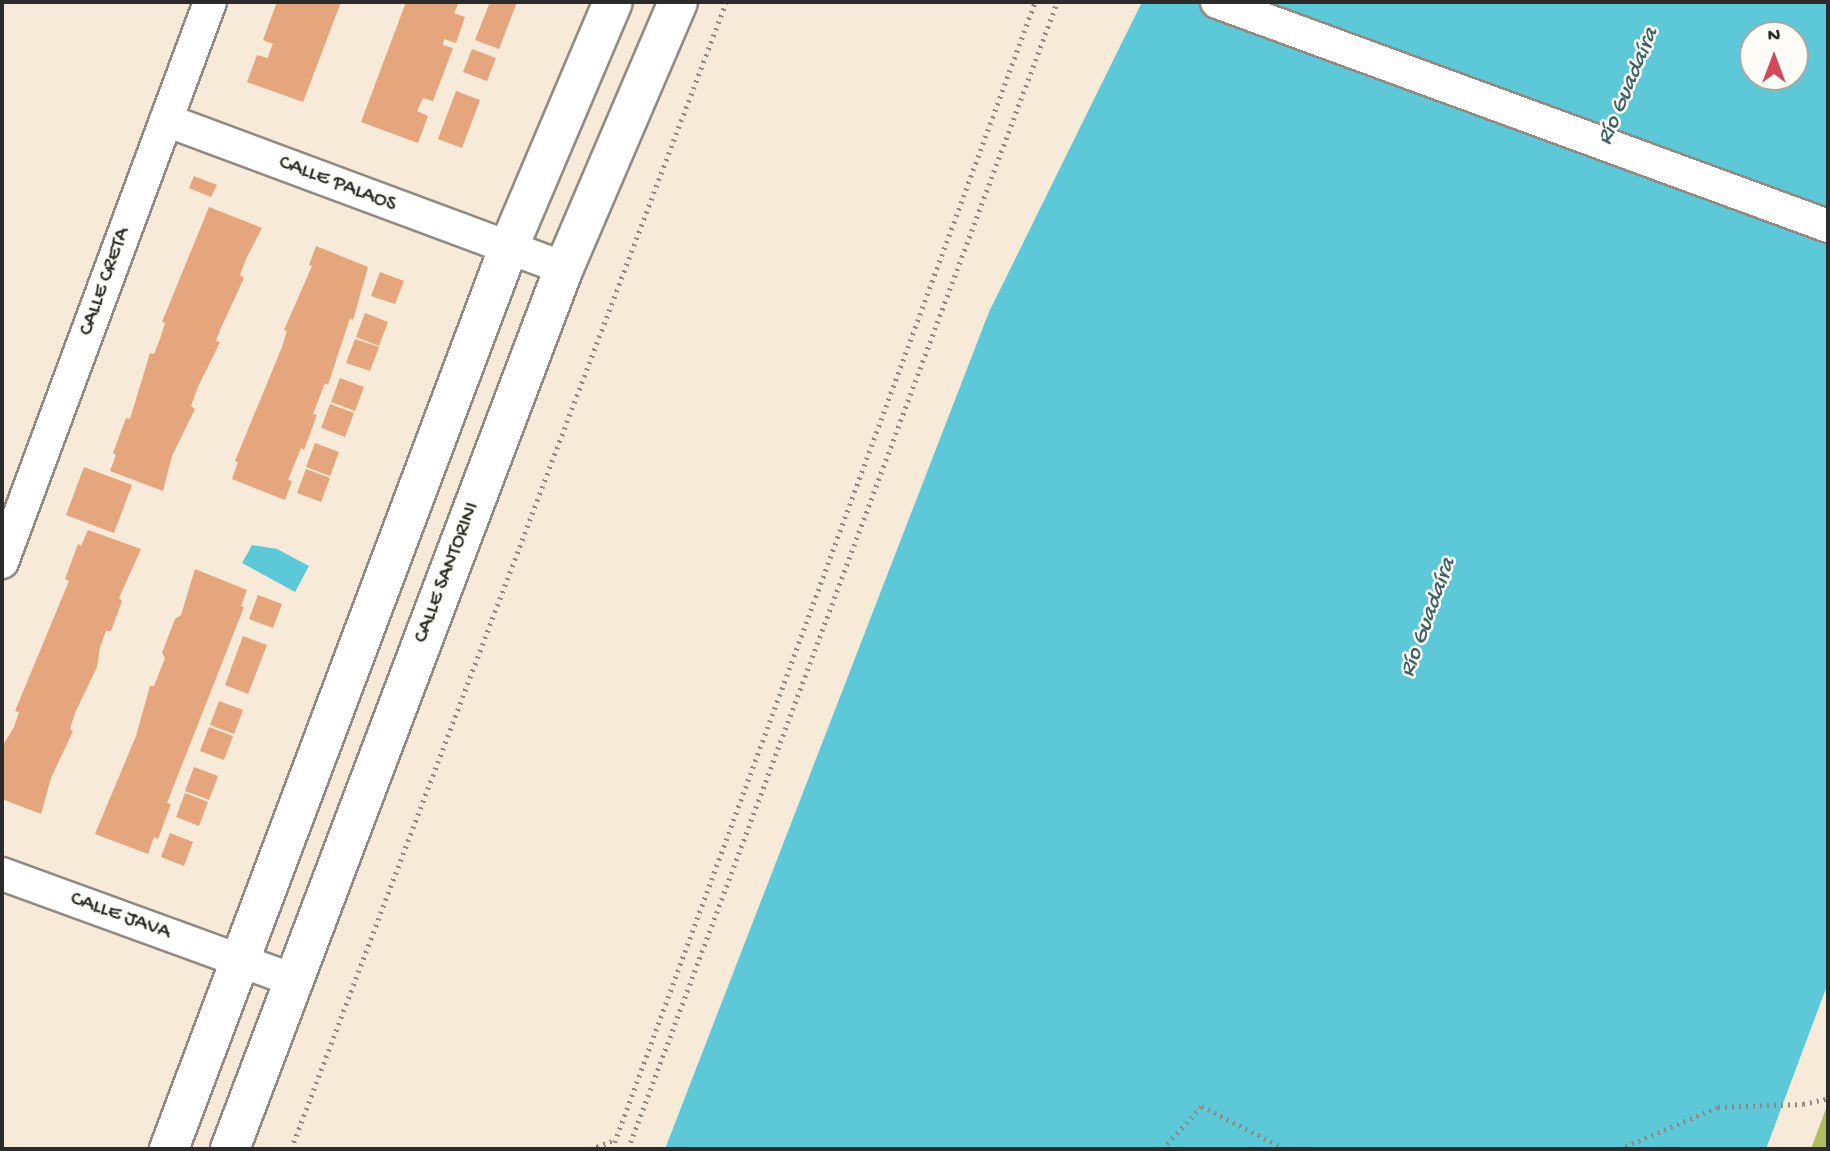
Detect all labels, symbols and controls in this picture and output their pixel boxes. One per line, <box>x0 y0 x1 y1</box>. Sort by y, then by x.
north arrow <box>1739 21 1809 91</box>
water label: Río Guadaíra <box>1592 24 1666 150</box>
text: N <box>1768 25 1780 48</box>
street label: CALLE PALAOS <box>275 151 399 219</box>
street label: CALLE CRETA <box>75 225 137 339</box>
street label: CALLE SANTORINI <box>410 499 486 647</box>
water label: Río Guadaíra <box>1395 555 1463 681</box>
street label: CALLE JAVA <box>66 887 174 947</box>

